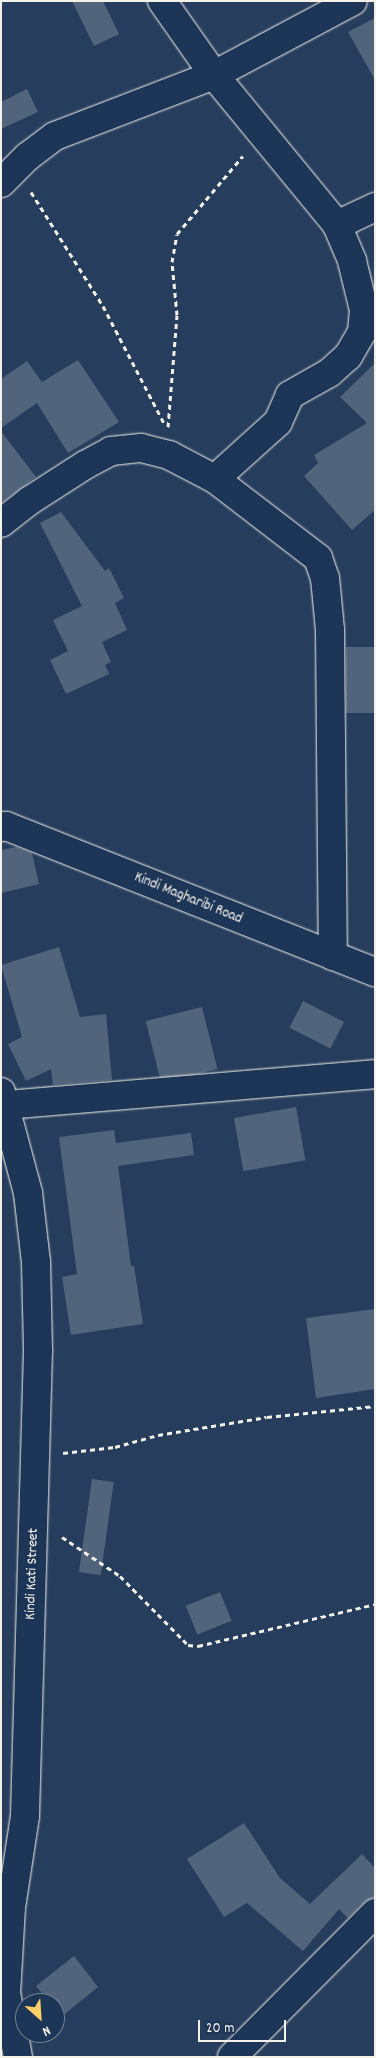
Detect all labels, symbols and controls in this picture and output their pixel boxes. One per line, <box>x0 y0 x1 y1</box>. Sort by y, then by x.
street label: Kindi Magharibi Road <box>131 869 245 929</box>
street label: Kindi Kati Street <box>22 1528 44 1620</box>
north arrow <box>15 1993 65 2043</box>
scale bar <box>201 2010 288 2042</box>
text: 20 m <box>206 2018 234 2040</box>
text: N <box>39 2020 54 2041</box>

